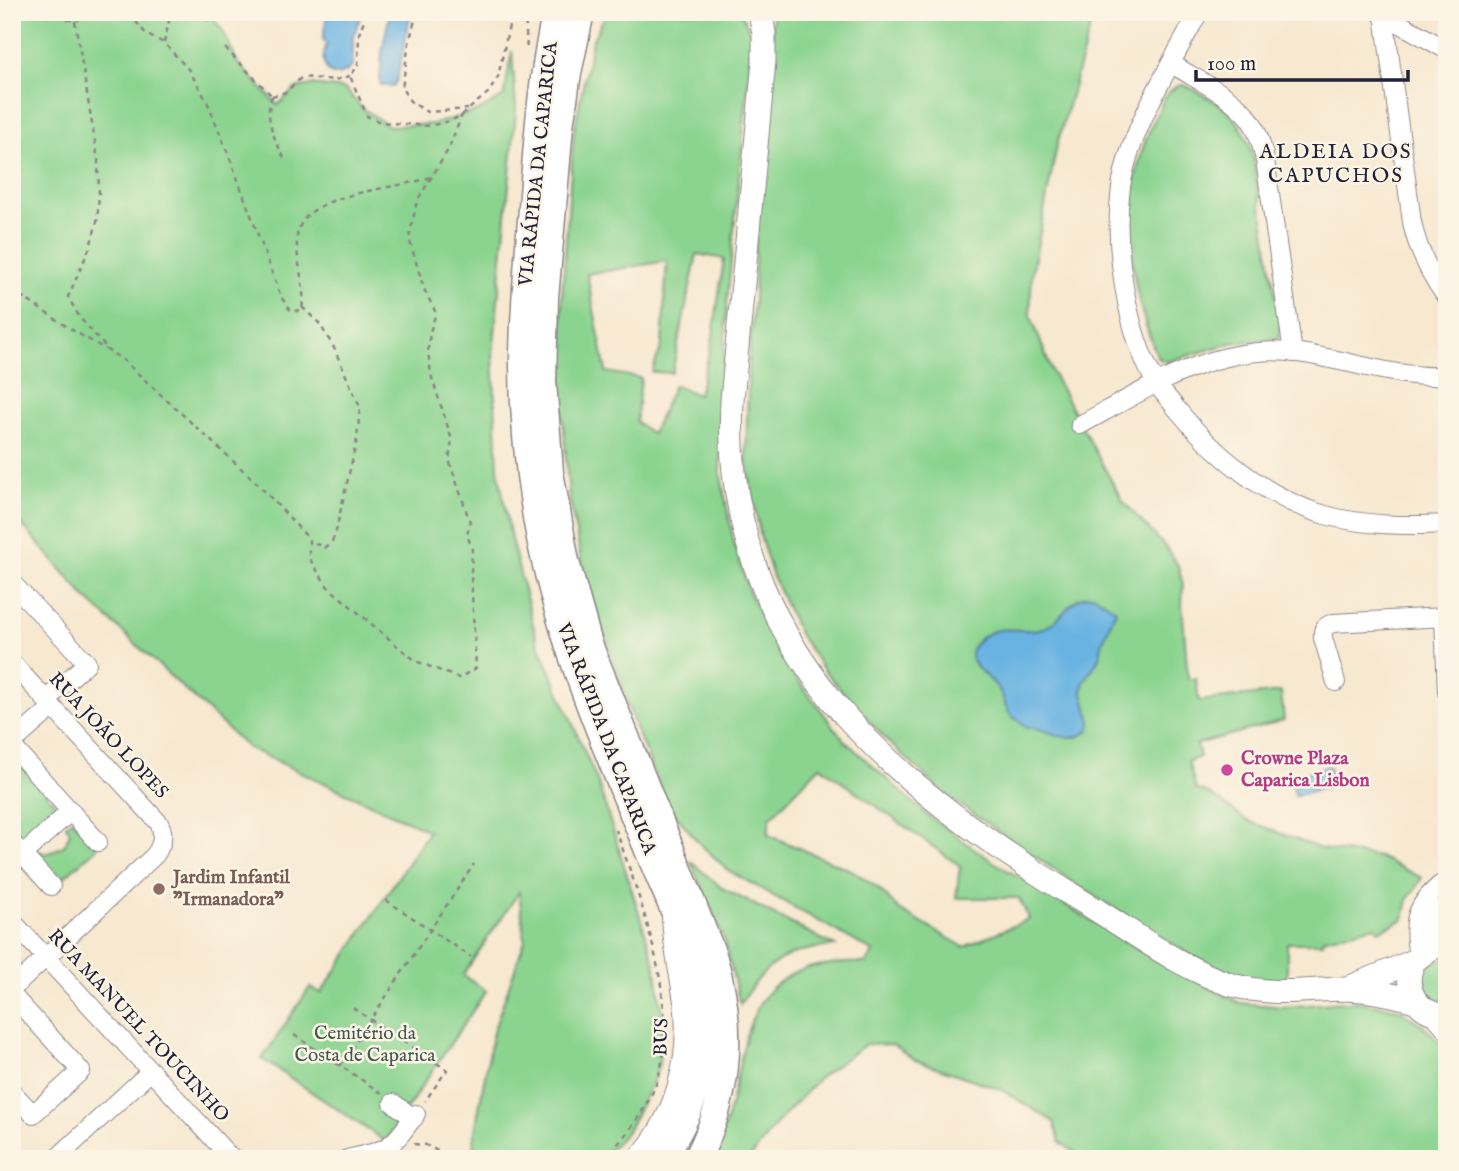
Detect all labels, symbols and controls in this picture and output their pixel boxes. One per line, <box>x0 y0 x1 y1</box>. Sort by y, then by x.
scale bar <box>1196 38 1408 82</box>
street label: VIA RÁPIDA DA CAPARICA <box>513 39 564 289</box>
text: 100 m <box>1207 51 1256 78</box>
district label: ALDEIA DOS CAPUCHOS <box>1258 139 1413 190</box>
street label: VIA RÁPIDA DA CAPARICA <box>550 619 663 859</box>
street label: RUA JOÃO LOPES <box>43 667 174 804</box>
place label: Crowne Plaza Caparica Lisbon <box>1241 747 1370 793</box>
marker: Crowne Plaza Caparica Lisbon <box>1219 762 1235 778</box>
place label: Jardim Infantil "Irmanadora" <box>170 866 291 912</box>
marker: Jardim Infantil "Irmanadora" <box>151 881 167 897</box>
street label: RUA MANUEL TOUCINHO <box>42 924 234 1128</box>
street label: BUS <box>649 1018 675 1056</box>
park label: Cemitério da Costa de Caparica <box>294 1022 436 1068</box>

